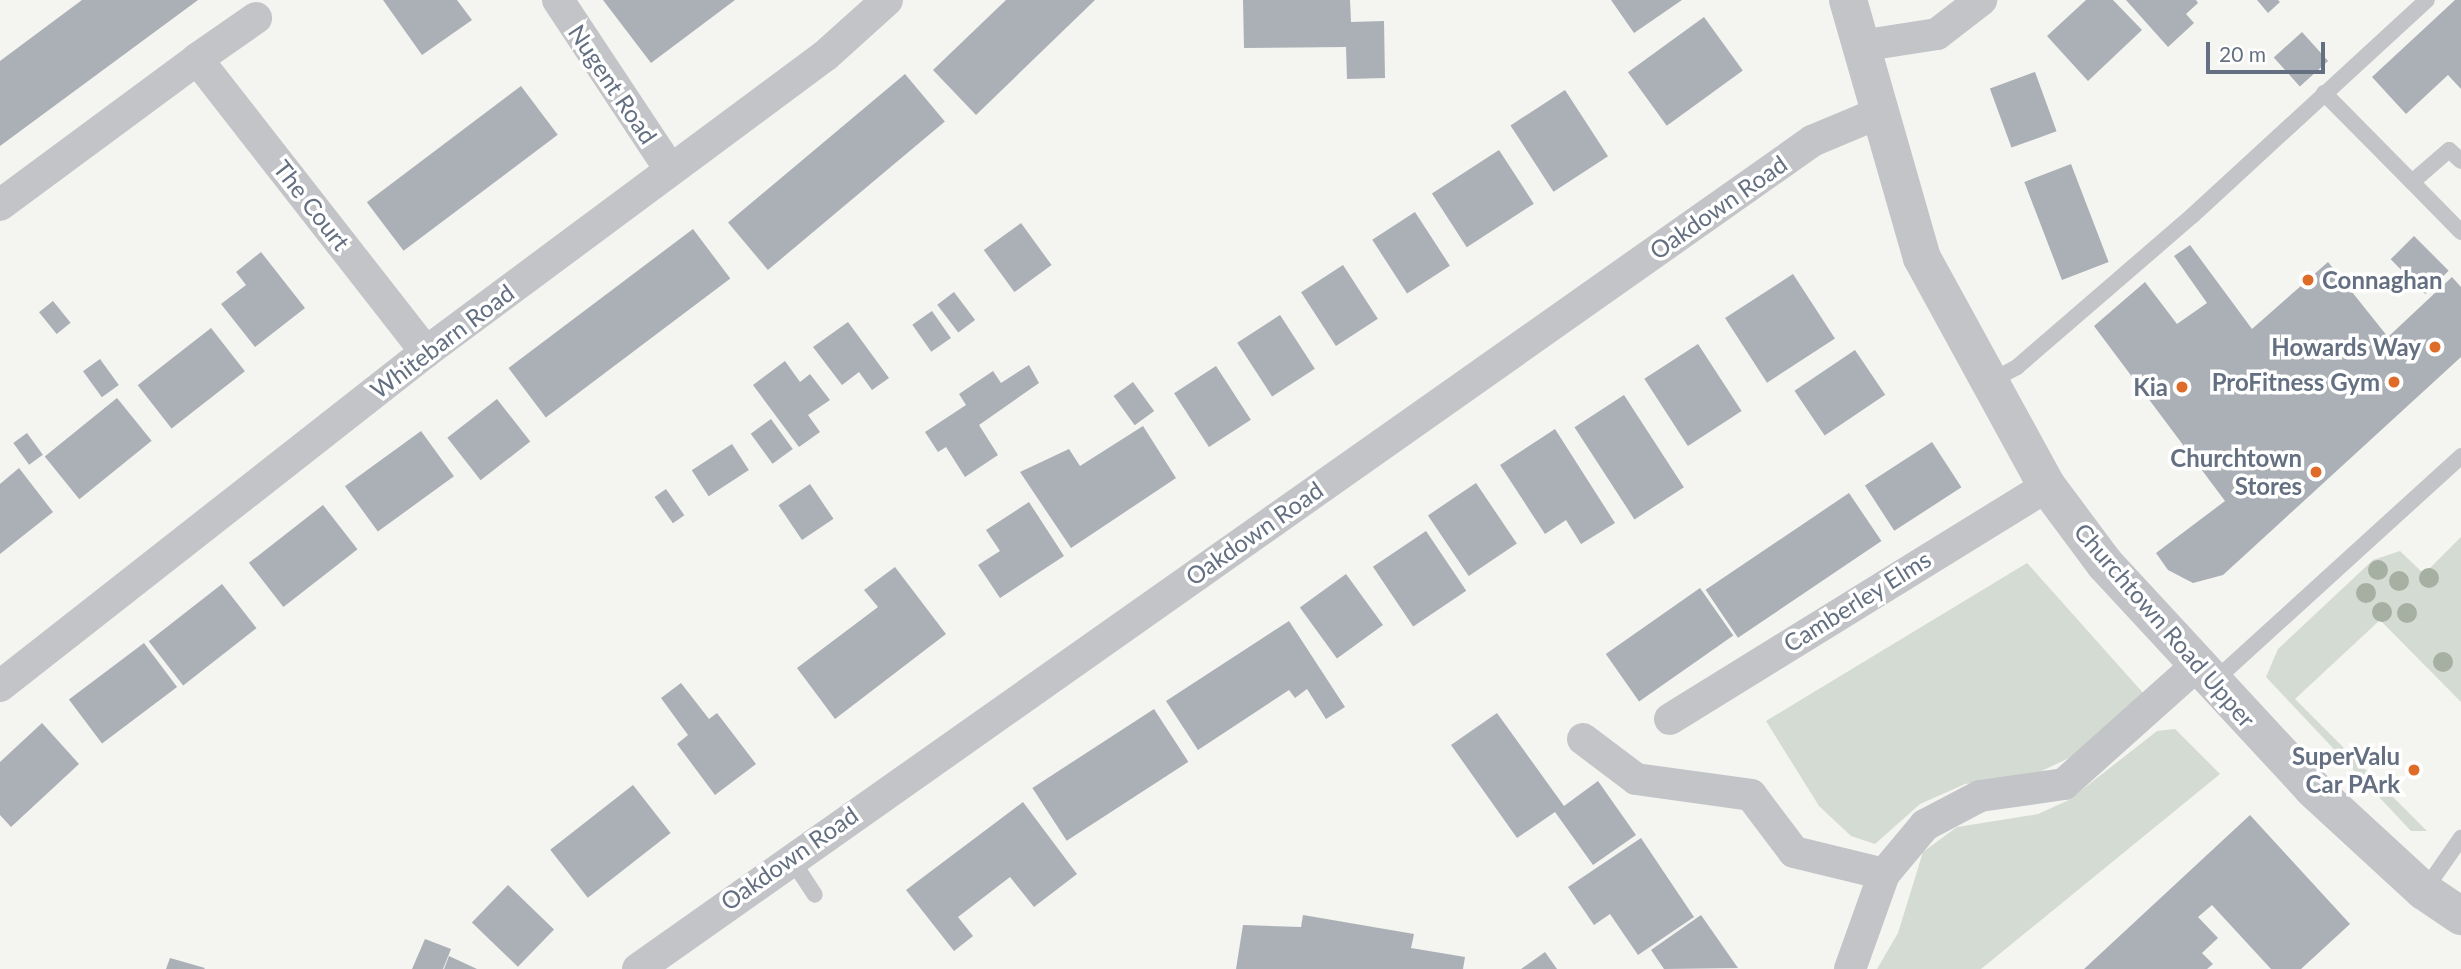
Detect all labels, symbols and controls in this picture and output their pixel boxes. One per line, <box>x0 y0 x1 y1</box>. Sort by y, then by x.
street label: Nugent Road <box>563 19 663 149</box>
scale bar <box>2209 28 2328 72</box>
text: 20 m <box>2219 41 2266 66</box>
street label: Oakdown Road <box>1644 149 1792 265</box>
street label: The Court <box>268 154 356 256</box>
place label: Connaghan <box>2322 266 2443 294</box>
marker: Connaghan <box>2300 272 2316 288</box>
street label: Whitebarn Road <box>365 278 519 404</box>
place label: Howards Way <box>2271 333 2421 361</box>
marker: Howards Way <box>2427 339 2443 355</box>
place label: ProFitness Gym <box>2212 368 2380 396</box>
place label: Kia <box>2133 373 2168 401</box>
marker: ProFitness Gym <box>2386 374 2402 390</box>
marker: Kia <box>2174 379 2190 395</box>
place label: Churchtown Stores <box>2170 444 2302 500</box>
marker: Churchtown Stores <box>2308 464 2324 480</box>
street label: Oakdown Road <box>1180 475 1328 591</box>
street label: Churchtown Road Upper <box>2068 517 2262 733</box>
street label: Camberley Elms <box>1778 544 1936 658</box>
place label: SuperValu Car PArk <box>2292 742 2400 798</box>
marker: SuperValu Car PArk <box>2406 762 2422 778</box>
street label: Oakdown Road <box>715 800 863 916</box>

